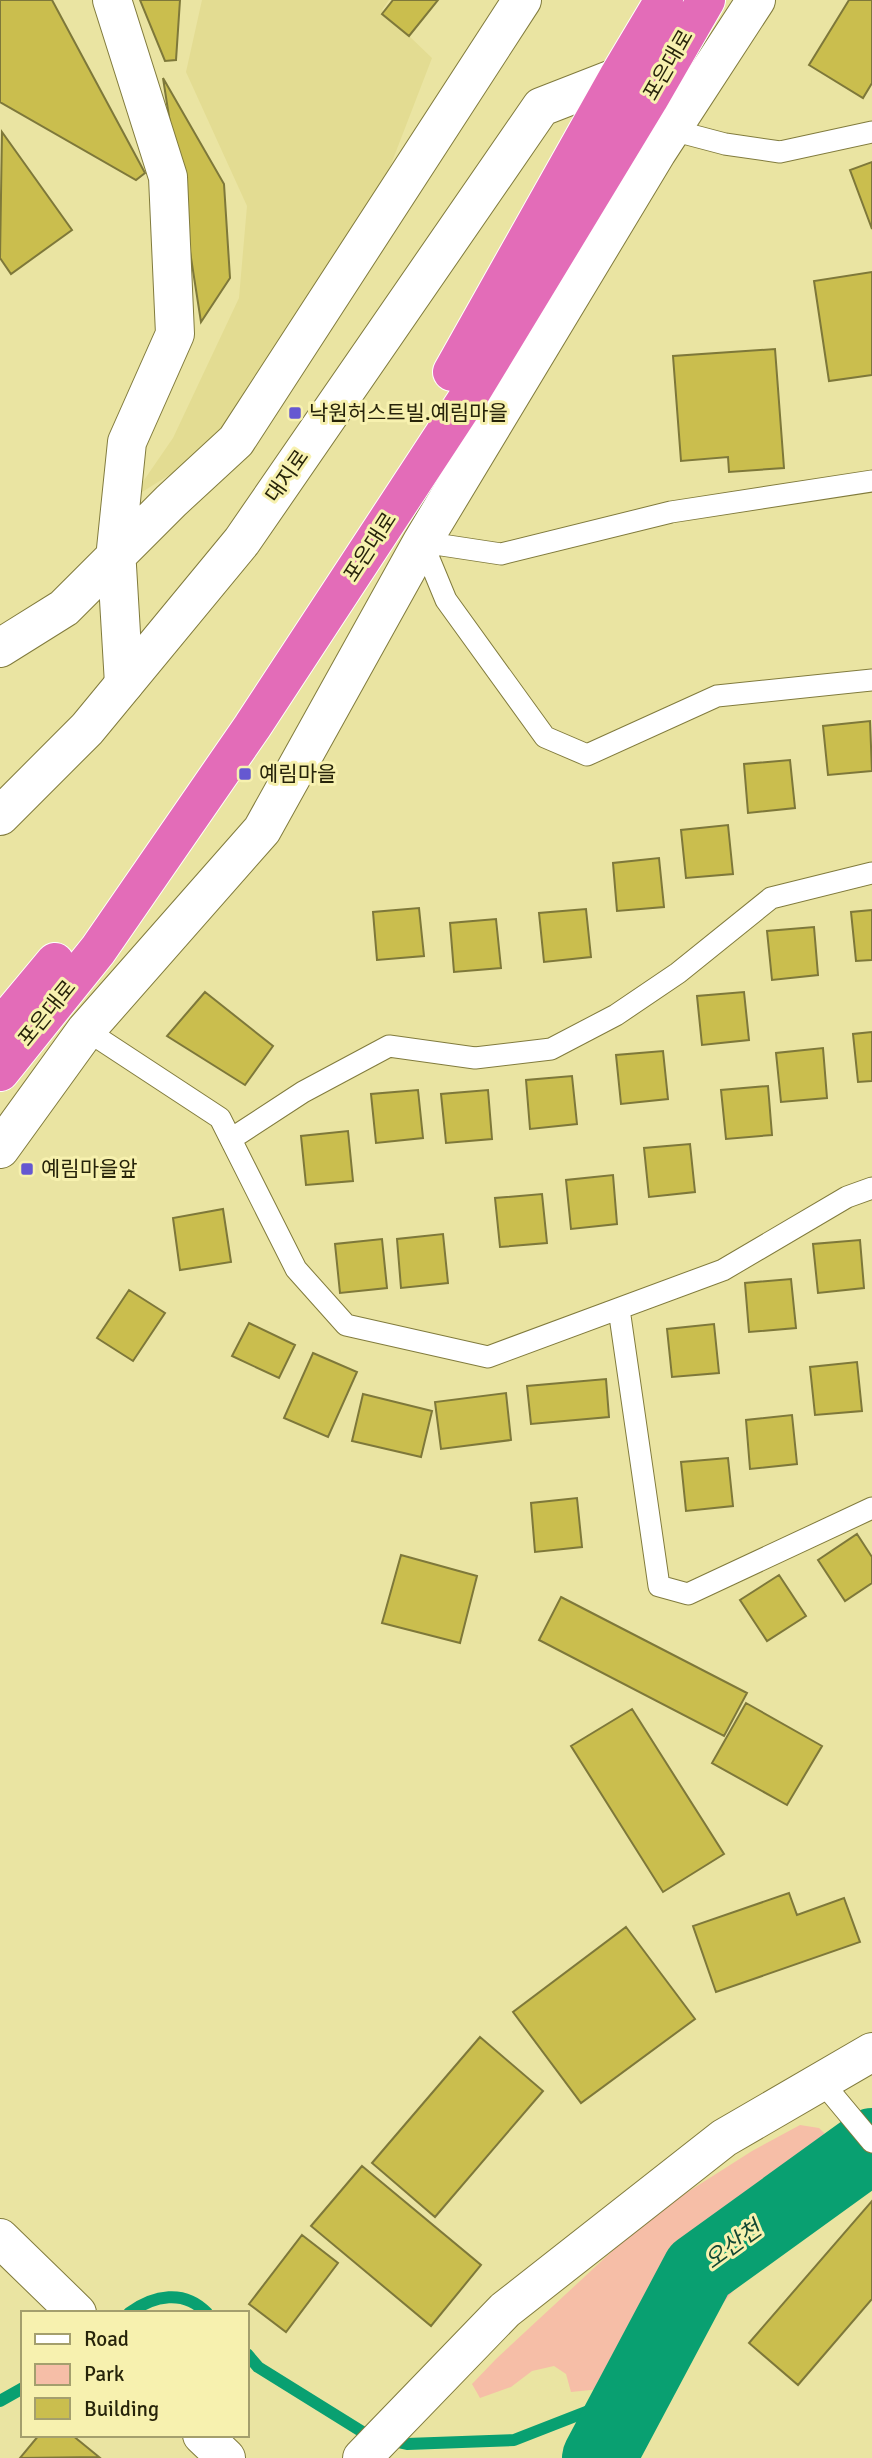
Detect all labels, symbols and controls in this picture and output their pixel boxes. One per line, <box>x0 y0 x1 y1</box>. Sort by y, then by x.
street label: 포은대로 <box>637 25 699 105</box>
place label: 낙원허스트빌.예림마을 <box>309 400 508 426</box>
marker: 낙원허스트빌.예림마을 <box>287 405 303 421</box>
street label: 대지로 <box>260 445 314 507</box>
street label: 포은대로 <box>338 508 402 586</box>
place label: 예림마을 <box>259 761 336 787</box>
marker: 예림마을 <box>237 766 253 782</box>
street label: 포은대로 <box>13 975 81 1051</box>
place label: 예림마을앞 <box>41 1156 138 1182</box>
marker: 예림마을앞 <box>19 1161 35 1177</box>
water label: 오산천 <box>699 2213 769 2275</box>
legend <box>21 2311 248 2437</box>
text: Road <box>84 2326 129 2352</box>
text: Park <box>84 2361 125 2387</box>
text: Building <box>84 2396 159 2422</box>

